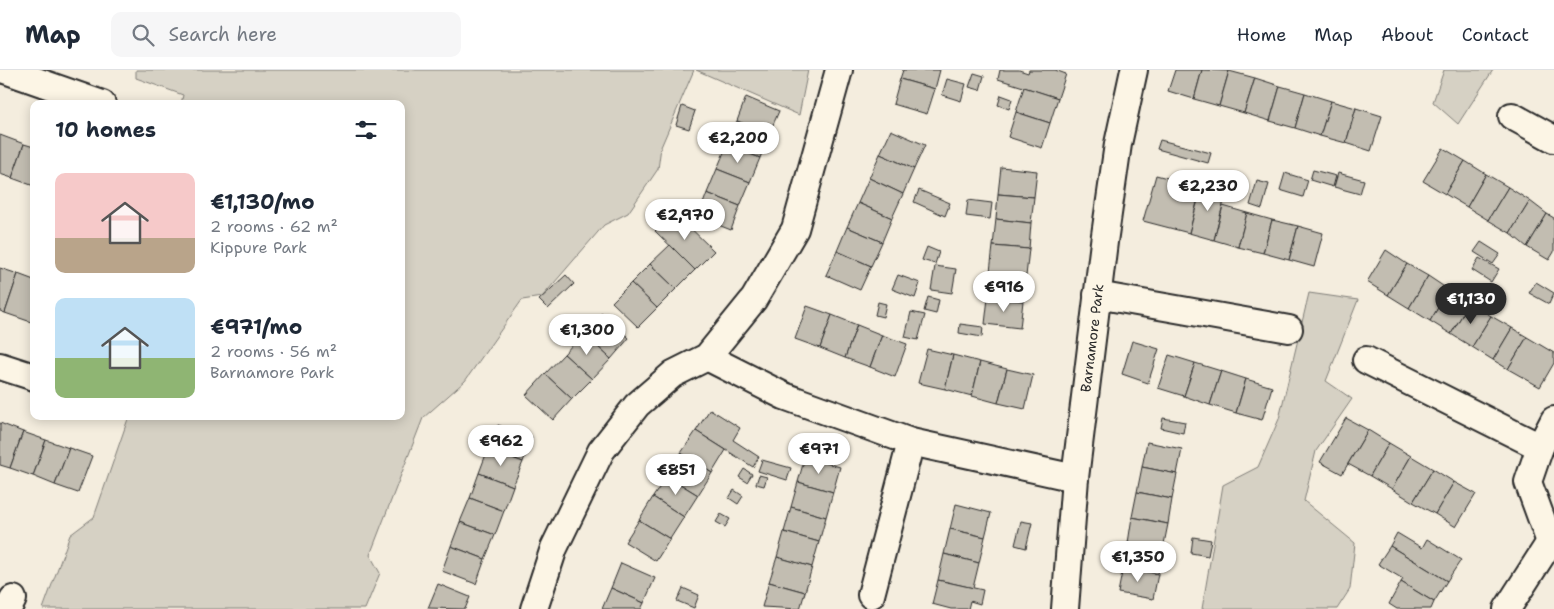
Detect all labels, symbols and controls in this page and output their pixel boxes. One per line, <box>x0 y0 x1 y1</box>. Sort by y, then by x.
search box <box>111 12 461 57</box>
text: Map <box>25 19 81 51</box>
icon: search <box>129 21 157 49</box>
text: Search here <box>169 22 277 47</box>
text: Home <box>1237 23 1286 47</box>
text: Map <box>1314 23 1353 47</box>
text: About <box>1381 23 1434 47</box>
text: Contact <box>1462 23 1529 47</box>
text: 10 homes <box>55 116 156 144</box>
icon: filters <box>352 116 380 144</box>
pin: €2,200 <box>697 122 779 164</box>
text: €2,200 <box>708 127 768 148</box>
pin: €2,230 <box>1167 170 1249 212</box>
text: €2,230 <box>1178 175 1238 196</box>
text: €1,130/mo <box>210 188 315 216</box>
icon: home <box>95 193 155 253</box>
pin: €2,970 <box>644 198 726 241</box>
text: €2,970 <box>656 204 714 225</box>
text: 2 rooms · 62 m² <box>210 216 338 237</box>
text: Kippure Park <box>210 237 307 258</box>
pin: €916 <box>974 270 1034 313</box>
text: €916 <box>984 276 1024 297</box>
pin: €1,130 <box>1430 282 1512 325</box>
street label: Barnamore Park <box>1076 283 1108 393</box>
text: €1,130 <box>1446 288 1496 309</box>
text: €971/mo <box>210 313 302 341</box>
pin: €1,300 <box>546 314 628 356</box>
icon: home <box>95 318 155 378</box>
text: €1,300 <box>560 319 614 340</box>
text: 2 rooms · 56 m² <box>210 341 337 362</box>
text: Barnamore Park <box>210 362 334 383</box>
pin: €962 <box>471 424 531 467</box>
text: €962 <box>479 430 523 451</box>
pin: €971 <box>789 432 849 475</box>
text: €971 <box>799 438 839 459</box>
pin: €851 <box>646 454 706 496</box>
text: €851 <box>656 459 696 480</box>
pin: €1,350 <box>1097 540 1179 583</box>
text: €1,350 <box>1111 546 1165 567</box>

